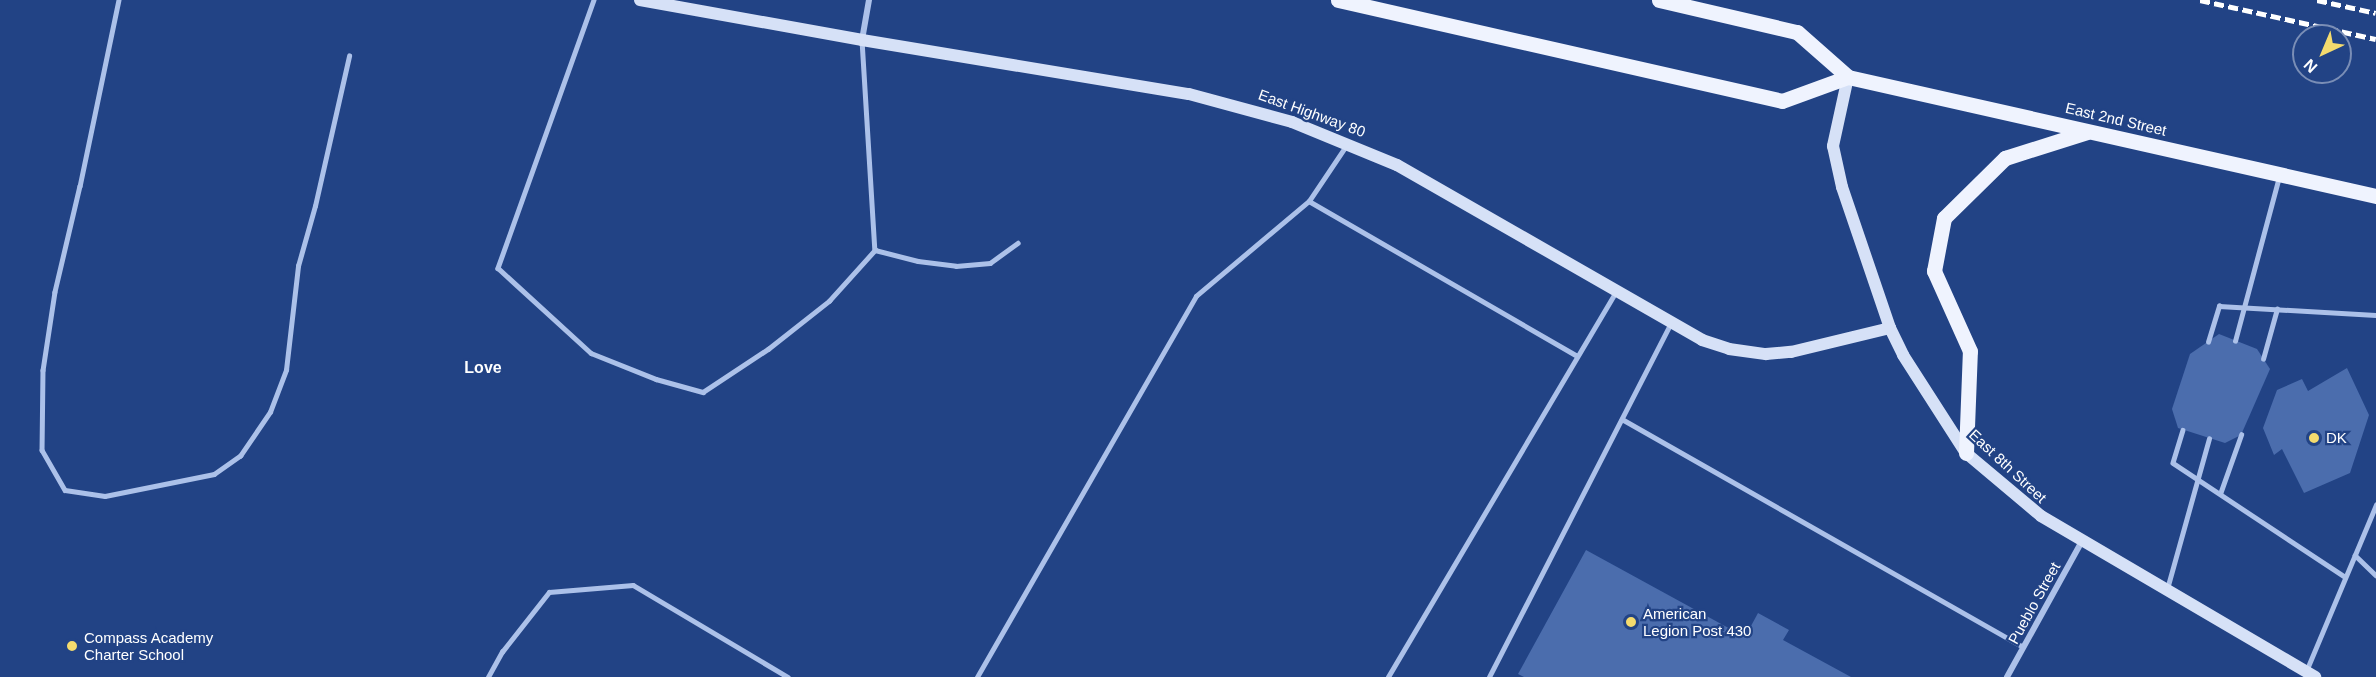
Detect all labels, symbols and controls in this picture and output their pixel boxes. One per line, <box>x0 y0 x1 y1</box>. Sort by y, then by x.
north arrow <box>2292 24 2352 84</box>
text: N <box>2300 56 2321 76</box>
street label: East Highway 80 <box>1256 85 1368 141</box>
street label: East 2nd Street <box>2064 99 2168 139</box>
district label: Love <box>464 358 502 378</box>
street label: East 8th Street <box>1966 426 2050 506</box>
place label: DK <box>2326 429 2347 447</box>
marker: DK <box>2307 431 2321 445</box>
street label: Pueblo Street <box>2004 559 2064 647</box>
place label: American Legion Post 430 <box>1643 604 1751 639</box>
marker: American Legion Post 430 <box>1624 615 1638 629</box>
place label: Compass Academy Charter School <box>84 628 214 663</box>
marker: Compass Academy Charter School <box>65 639 79 653</box>

